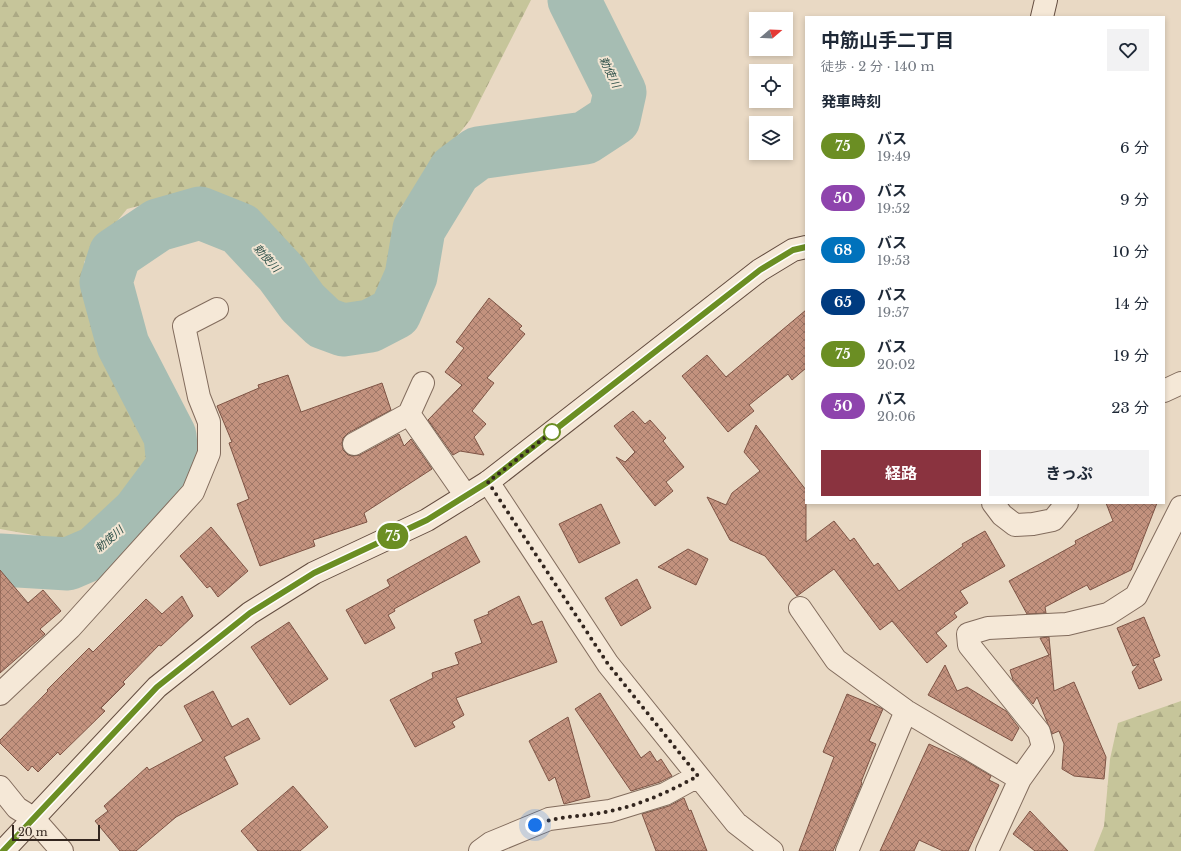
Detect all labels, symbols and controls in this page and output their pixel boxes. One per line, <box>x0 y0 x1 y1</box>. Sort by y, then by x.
north arrow <box>749 12 793 56</box>
map controls <box>749 12 793 160</box>
text: 中筋山手二丁目 <box>821 29 954 52</box>
button: heart <box>1107 29 1149 71</box>
water label: 勅使川 <box>596 54 624 91</box>
text: 徒歩 · 2 分 · 140 m <box>821 58 934 75</box>
button: locate <box>749 64 793 108</box>
text: 発車時刻 <box>821 92 881 111</box>
button: layers <box>749 116 793 160</box>
text: バス <box>877 129 907 148</box>
text: 75 <box>835 137 851 155</box>
text: 6 分 <box>1120 138 1149 157</box>
text: 19:49 <box>877 148 911 165</box>
text: バス <box>877 181 907 200</box>
text: 50 <box>834 189 852 207</box>
text: 9 分 <box>1120 190 1149 209</box>
text: 19:52 <box>877 200 910 217</box>
text: バス <box>877 233 907 252</box>
water label: 勅使川 <box>251 241 284 276</box>
text: 68 <box>834 241 852 259</box>
text: 10 分 <box>1112 242 1149 261</box>
text: 19:53 <box>877 252 910 269</box>
text: バス <box>877 285 907 304</box>
text: 65 <box>834 293 852 311</box>
text: 14 分 <box>1114 294 1149 313</box>
text: 19:57 <box>877 304 909 321</box>
text: バス <box>877 337 907 356</box>
text: 75 <box>835 345 851 363</box>
text: 19 分 <box>1113 346 1149 365</box>
text: 20:02 <box>877 356 915 373</box>
text: バス <box>877 389 907 408</box>
text: 50 <box>834 397 852 415</box>
text: 23 分 <box>1111 398 1149 417</box>
text: 20:06 <box>877 408 916 425</box>
unlabelled marker <box>543 423 561 441</box>
button: 経路 <box>821 450 981 496</box>
button: きっぷ <box>989 450 1149 496</box>
water label: 勅使川 <box>92 522 127 555</box>
line badge: 75 <box>375 523 411 549</box>
text: 75 <box>385 527 401 545</box>
your location <box>525 815 545 835</box>
scale bar <box>12 823 100 842</box>
text: 20 m <box>18 825 48 839</box>

